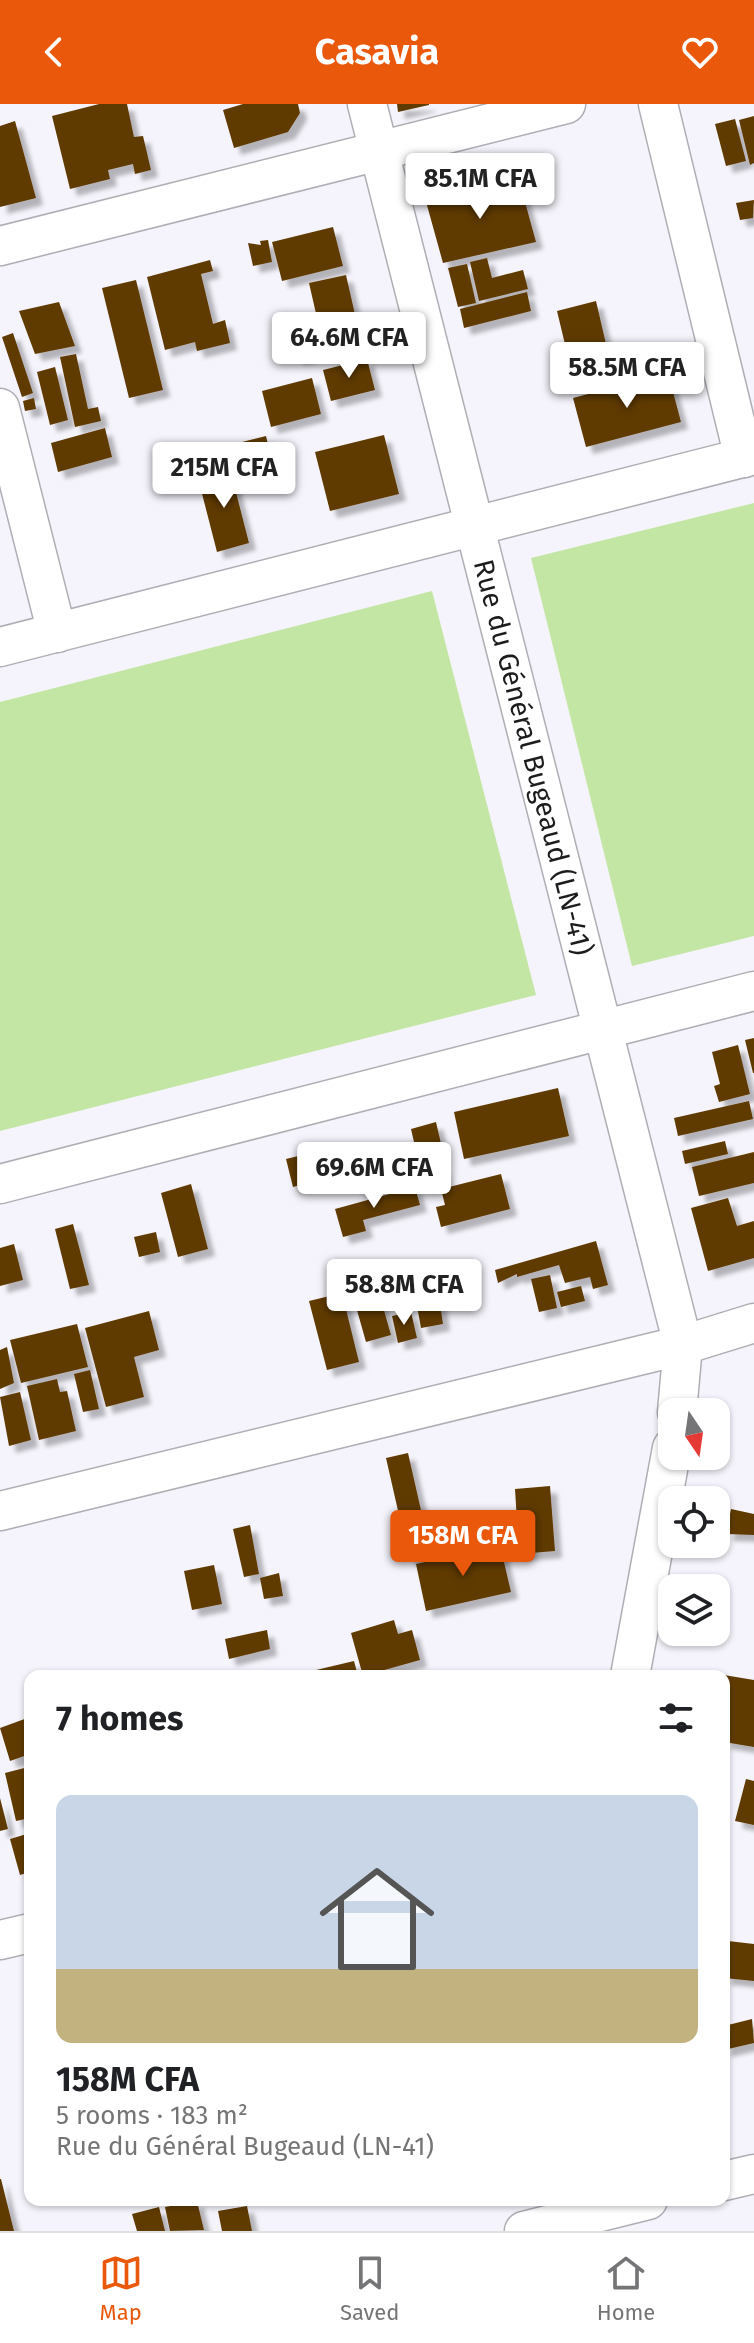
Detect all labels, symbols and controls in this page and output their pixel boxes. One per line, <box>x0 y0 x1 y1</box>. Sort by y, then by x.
icon: back <box>32 30 76 74</box>
text: Casavia <box>315 30 439 74</box>
icon: heart <box>678 30 722 74</box>
pin: 85.1M CFA <box>388 153 572 221</box>
text: 85.1M CFA <box>424 163 537 194</box>
pin: 64.6M CFA <box>257 312 441 380</box>
text: 64.6M CFA <box>290 322 408 353</box>
pin: 58.5M CFA <box>535 342 719 410</box>
text: 58.5M CFA <box>568 352 686 383</box>
pin: 215M CFA <box>141 442 307 510</box>
text: 215M CFA <box>170 452 278 483</box>
street label: Rue du Général Bugeaud (LN-41) <box>467 556 600 959</box>
pin: 69.6M CFA <box>282 1142 466 1210</box>
text: 69.6M CFA <box>315 1152 433 1183</box>
pin: 58.8M CFA <box>312 1259 496 1327</box>
text: 58.8M CFA <box>345 1269 463 1300</box>
north arrow <box>658 1398 730 1470</box>
map controls <box>658 1398 730 1646</box>
button: locate <box>658 1486 730 1558</box>
pin: 158M CFA <box>380 1510 546 1578</box>
text: 158M CFA <box>408 1520 518 1551</box>
button: layers <box>658 1574 730 1646</box>
icon: filters <box>654 1696 698 1740</box>
text: 7 homes <box>56 1698 183 1739</box>
icon: home <box>305 1847 449 1991</box>
text: 158M CFA <box>56 2059 199 2100</box>
text: 5 rooms · 183 m² <box>56 2100 248 2131</box>
text: Rue du Général Bugeaud (LN-41) <box>56 2131 434 2162</box>
tab: Map <box>99 2251 143 2326</box>
tab: Saved <box>340 2251 399 2326</box>
tab: Home <box>597 2251 655 2326</box>

